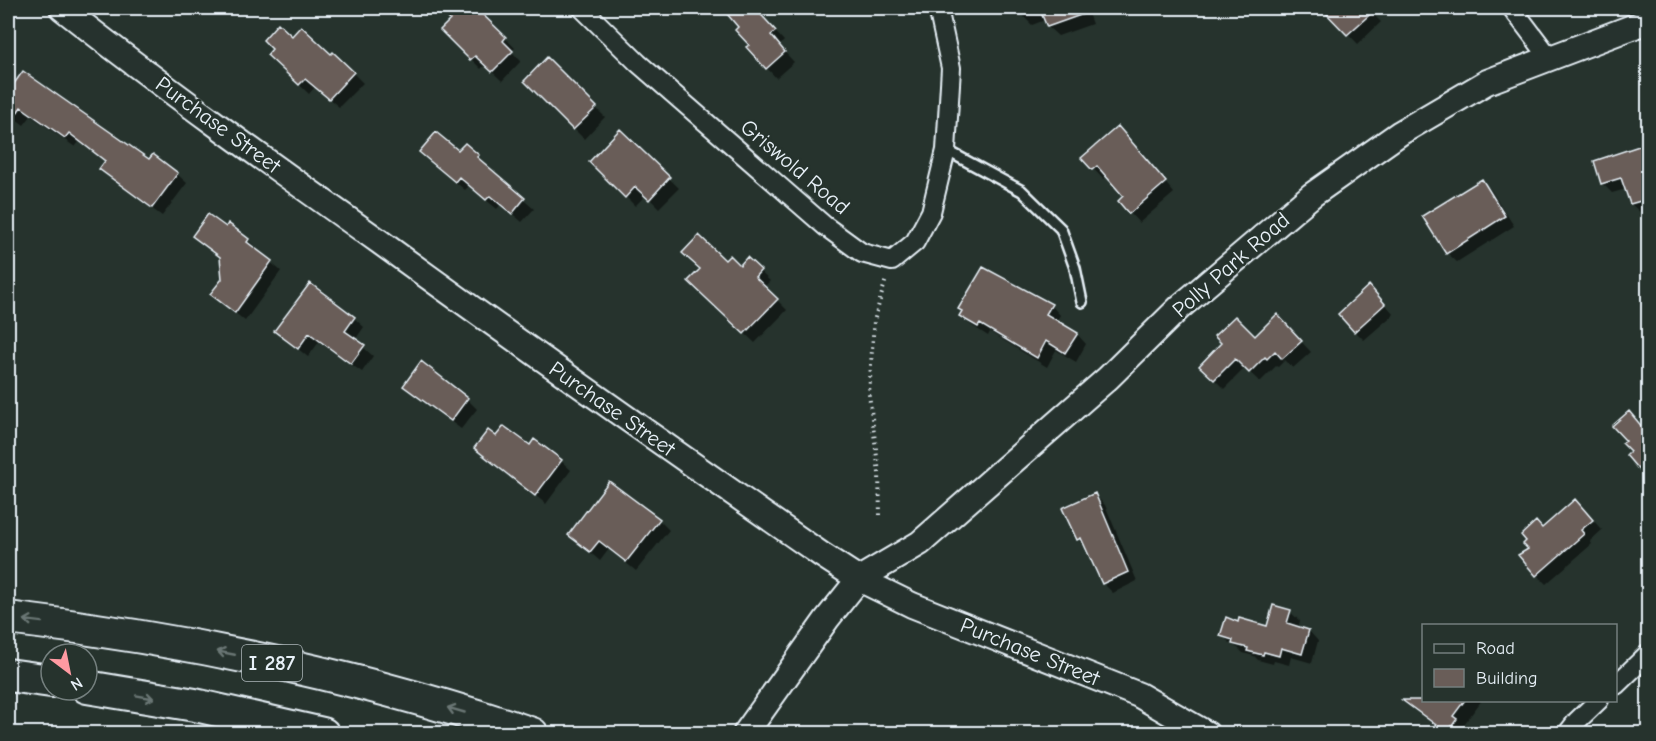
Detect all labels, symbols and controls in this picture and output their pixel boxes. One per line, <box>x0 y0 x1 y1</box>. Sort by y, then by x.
street label: Purchase Street <box>151 71 286 179</box>
street label: Griswold Road <box>735 114 855 220</box>
street label: Polly Park Road <box>1167 207 1295 323</box>
street label: Purchase Street <box>544 356 681 462</box>
street label: Purchase Street <box>957 612 1104 692</box>
one-way arrow <box>24 615 44 626</box>
legend <box>1422 624 1617 702</box>
text: Road <box>1476 638 1515 659</box>
north arrow <box>39 642 99 702</box>
road number: I 287 <box>242 645 302 681</box>
one-way arrow <box>216 647 236 658</box>
text: Building <box>1476 668 1538 689</box>
text: N <box>67 673 86 694</box>
one-way arrow <box>134 691 154 702</box>
one-way arrow <box>447 704 466 715</box>

